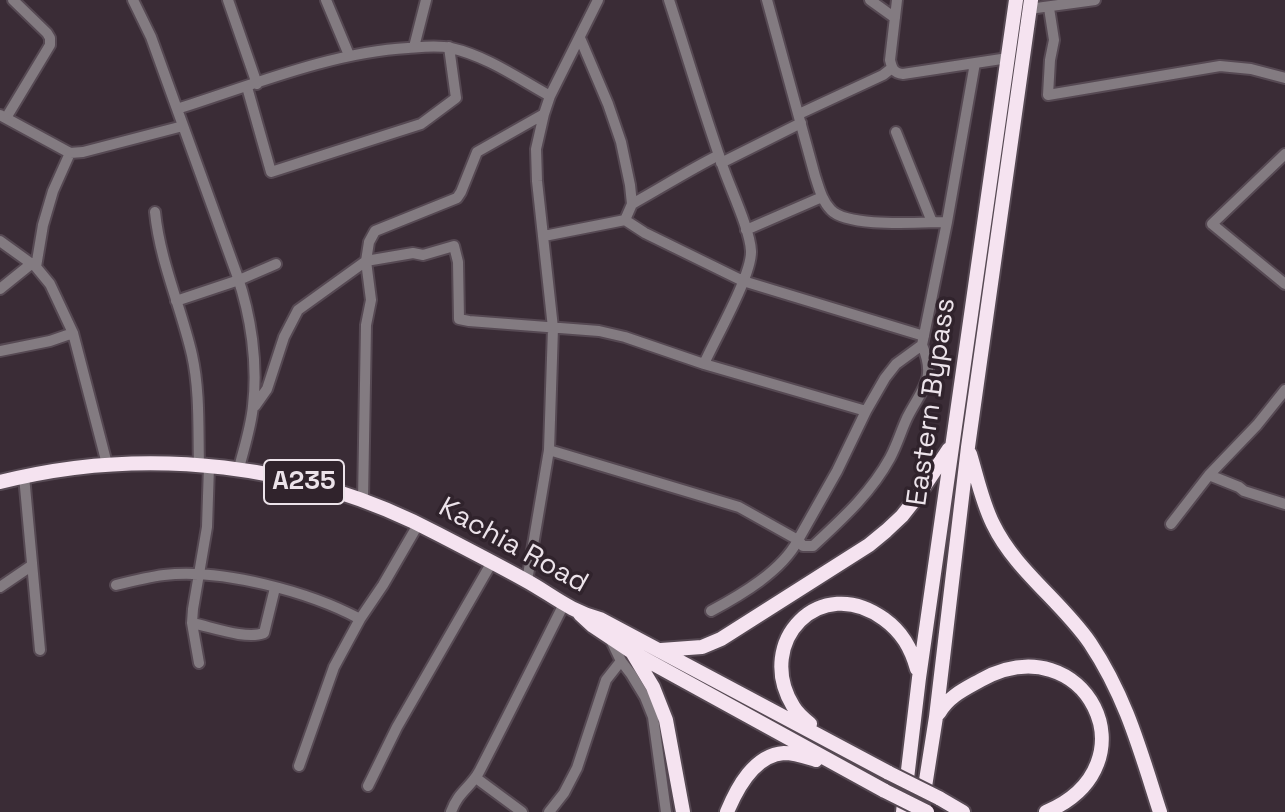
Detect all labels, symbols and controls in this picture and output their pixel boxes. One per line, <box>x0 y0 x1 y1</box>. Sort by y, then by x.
street label: Eastern Bypass <box>901 296 963 508</box>
road number: A235 <box>264 460 344 504</box>
street label: Kachia Road <box>432 491 594 601</box>

